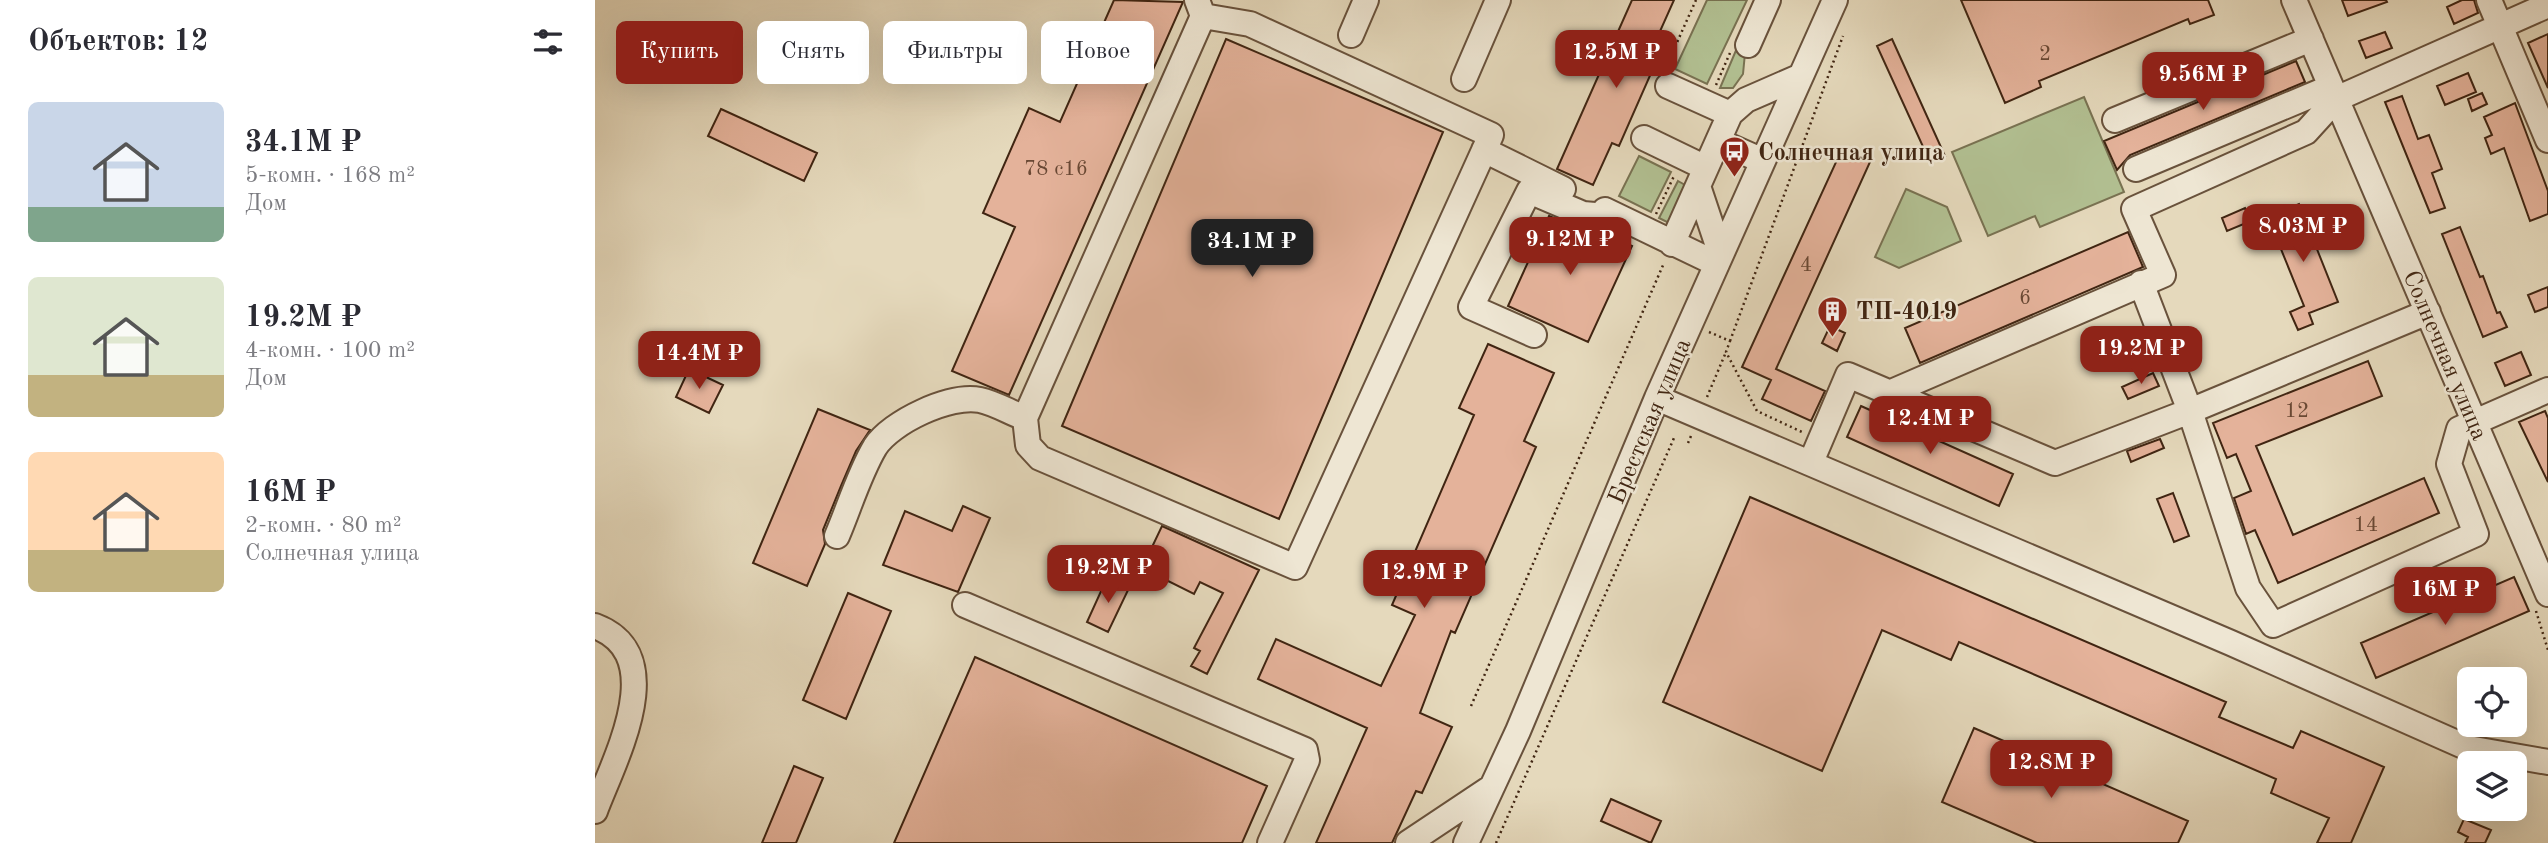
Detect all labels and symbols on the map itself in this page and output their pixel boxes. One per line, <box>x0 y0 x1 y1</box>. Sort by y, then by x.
pin: 12.5M ₽ <box>1551 31 1681 90</box>
house number: 2 <box>2039 44 2051 65</box>
pin: 9.56M ₽ <box>2138 52 2268 112</box>
bus stop icon: Солнечная улица <box>1718 135 1752 179</box>
place label: Солнечная улица <box>1758 142 1944 166</box>
house number: 78 с16 <box>1024 159 1088 180</box>
pin: 8.03M ₽ <box>2238 204 2368 264</box>
pin: 9.12M ₽ <box>1505 218 1635 277</box>
pin: 34.1M ₽ <box>1187 219 1317 279</box>
house number: 4 <box>1800 255 1812 276</box>
street label: Солнечная улица <box>2398 267 2491 444</box>
house number: 6 <box>2019 288 2031 309</box>
building icon: ТП-4019 <box>1816 294 1850 338</box>
place label: ТП-4019 <box>1856 301 1957 325</box>
pin: 19.2M ₽ <box>2076 326 2206 386</box>
pin: 14.4M ₽ <box>634 332 764 391</box>
street label: Брестская улица <box>1605 335 1697 508</box>
pin: 12.4M ₽ <box>1865 396 1995 456</box>
house number: 12 <box>2285 401 2309 422</box>
house number: 14 <box>2354 515 2378 536</box>
pin: 19.2M ₽ <box>1043 546 1173 605</box>
pin: 12.9M ₽ <box>1359 550 1489 610</box>
pin: 16M ₽ <box>2396 568 2494 627</box>
pin: 12.8M ₽ <box>1986 740 2116 800</box>

